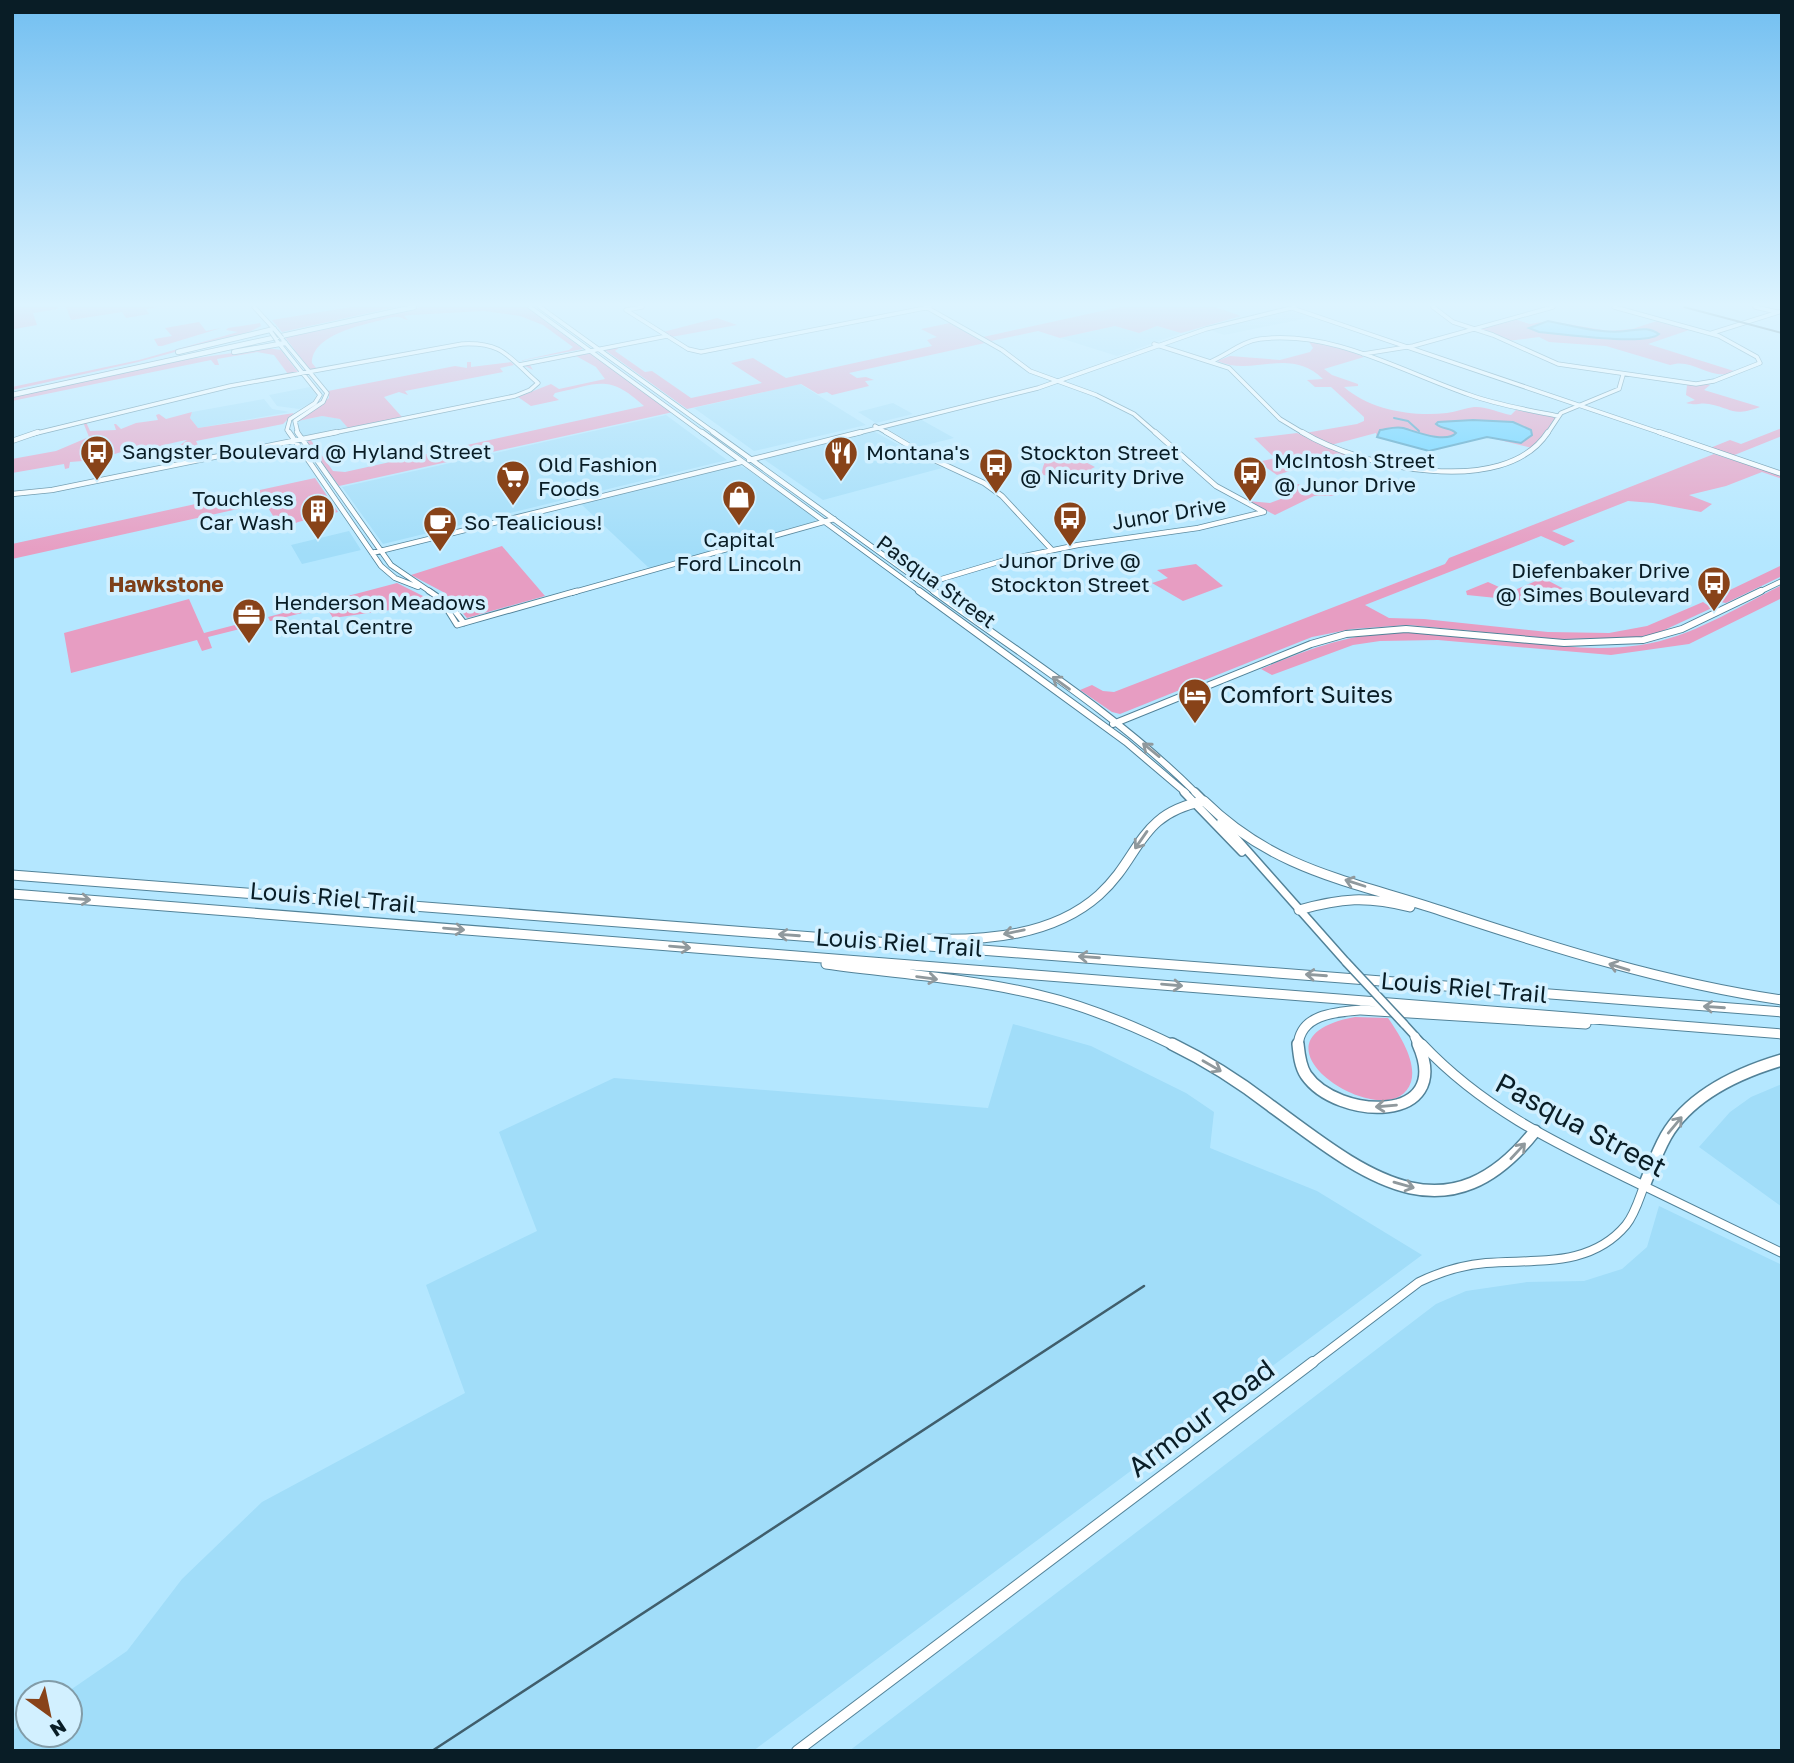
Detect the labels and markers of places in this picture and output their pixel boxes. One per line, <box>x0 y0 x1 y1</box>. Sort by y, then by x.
bus stop icon: Sangster Boulevard @ Hyland Street <box>78 433 116 482</box>
restaurant icon: Montana's <box>822 434 860 483</box>
place label: Sangster Boulevard @ Hyland Street <box>122 438 491 464</box>
place label: Montana's <box>866 439 970 465</box>
place label: Stockton Street @ Nicurity Drive <box>1020 439 1184 489</box>
bus stop icon: Stockton Street @ Nicurity Drive <box>977 446 1015 495</box>
place label: McIntosh Street @ Junor Drive <box>1274 447 1435 497</box>
place label: Old Fashion Foods <box>538 451 657 501</box>
bus stop icon: McIntosh Street @ Junor Drive <box>1231 454 1269 503</box>
supermarket icon: Old Fashion Foods <box>494 458 532 507</box>
shop icon: Capital Ford Lincoln <box>720 478 758 527</box>
place label: Touchless Car Wash <box>192 485 294 535</box>
building icon: Touchless Car Wash <box>299 492 337 541</box>
bus stop icon: Junor Drive @ Stockton Street <box>1051 499 1089 548</box>
cafe icon: So Tealicious! <box>421 504 459 553</box>
place label: So Tealicious! <box>464 509 603 535</box>
place label: Capital Ford Lincoln <box>676 526 802 576</box>
place label: Junor Drive @ Stockton Street <box>990 547 1150 597</box>
place label: Diefenbaker Drive @ Simes Boulevard <box>1496 557 1690 607</box>
bus stop icon: Diefenbaker Drive @ Simes Boulevard <box>1695 564 1733 613</box>
place label: Henderson Meadows Rental Centre <box>274 589 486 639</box>
office icon: Henderson Meadows Rental Centre <box>230 596 268 645</box>
hotel icon: Comfort Suites <box>1176 676 1214 725</box>
place label: Comfort Suites <box>1220 679 1393 708</box>

